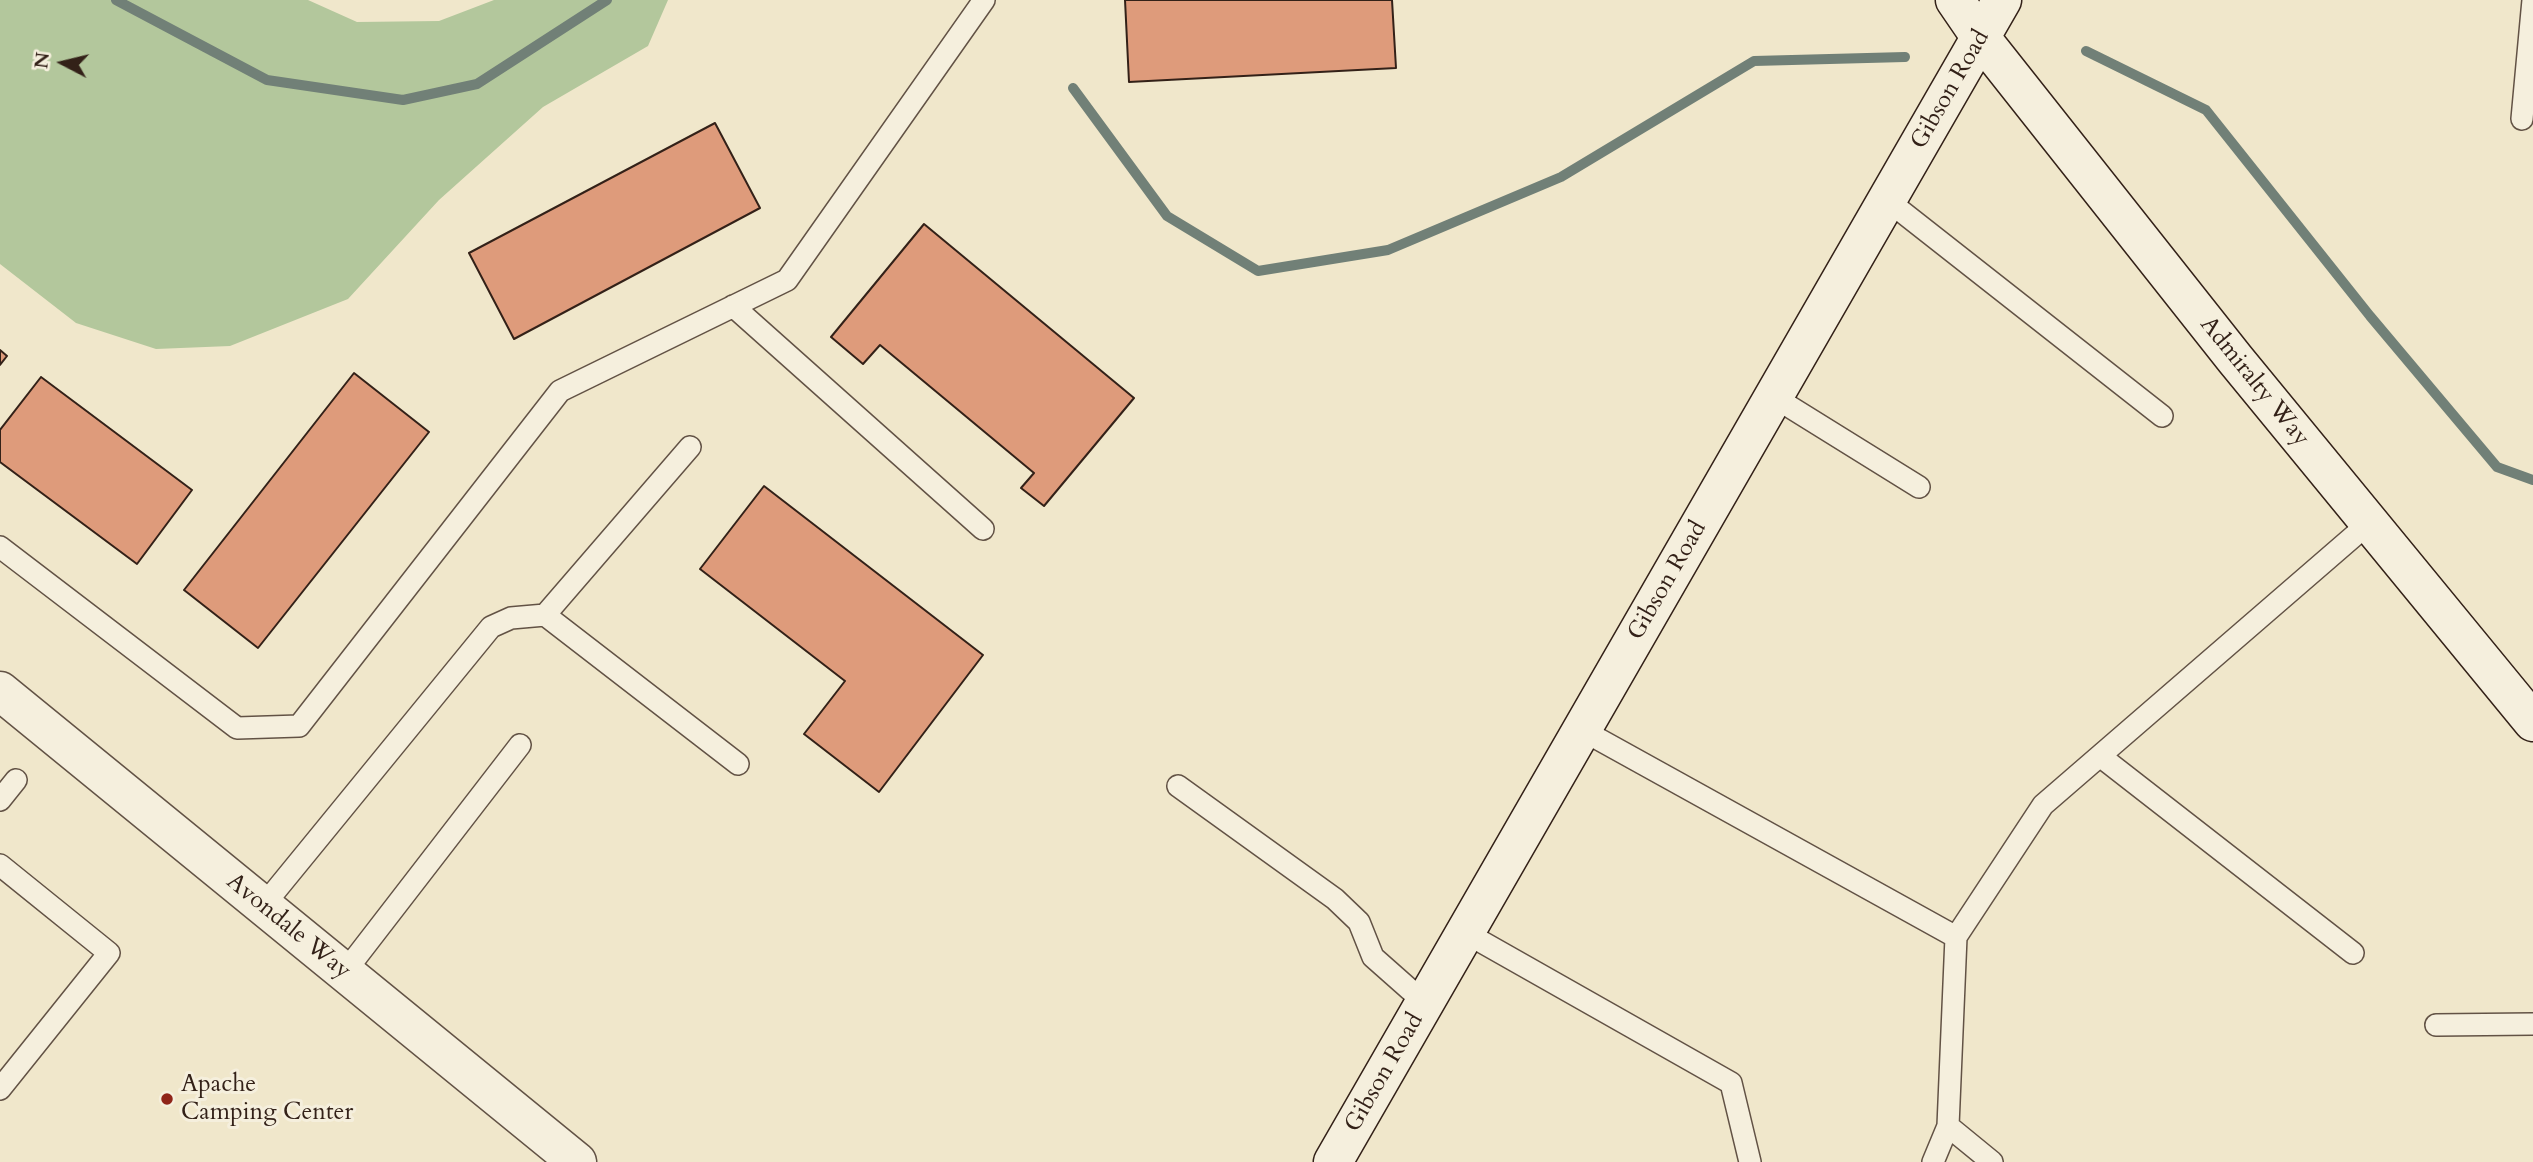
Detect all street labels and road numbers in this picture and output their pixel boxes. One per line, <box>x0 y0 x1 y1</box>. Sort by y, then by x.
street label: Gibson Road <box>1905 25 1997 155</box>
street label: Admiralty Way <box>2193 311 2315 453</box>
street label: Gibson Road <box>1622 516 1714 646</box>
street label: Avondale Way <box>220 868 356 986</box>
street label: Gibson Road <box>1339 1008 1431 1138</box>

